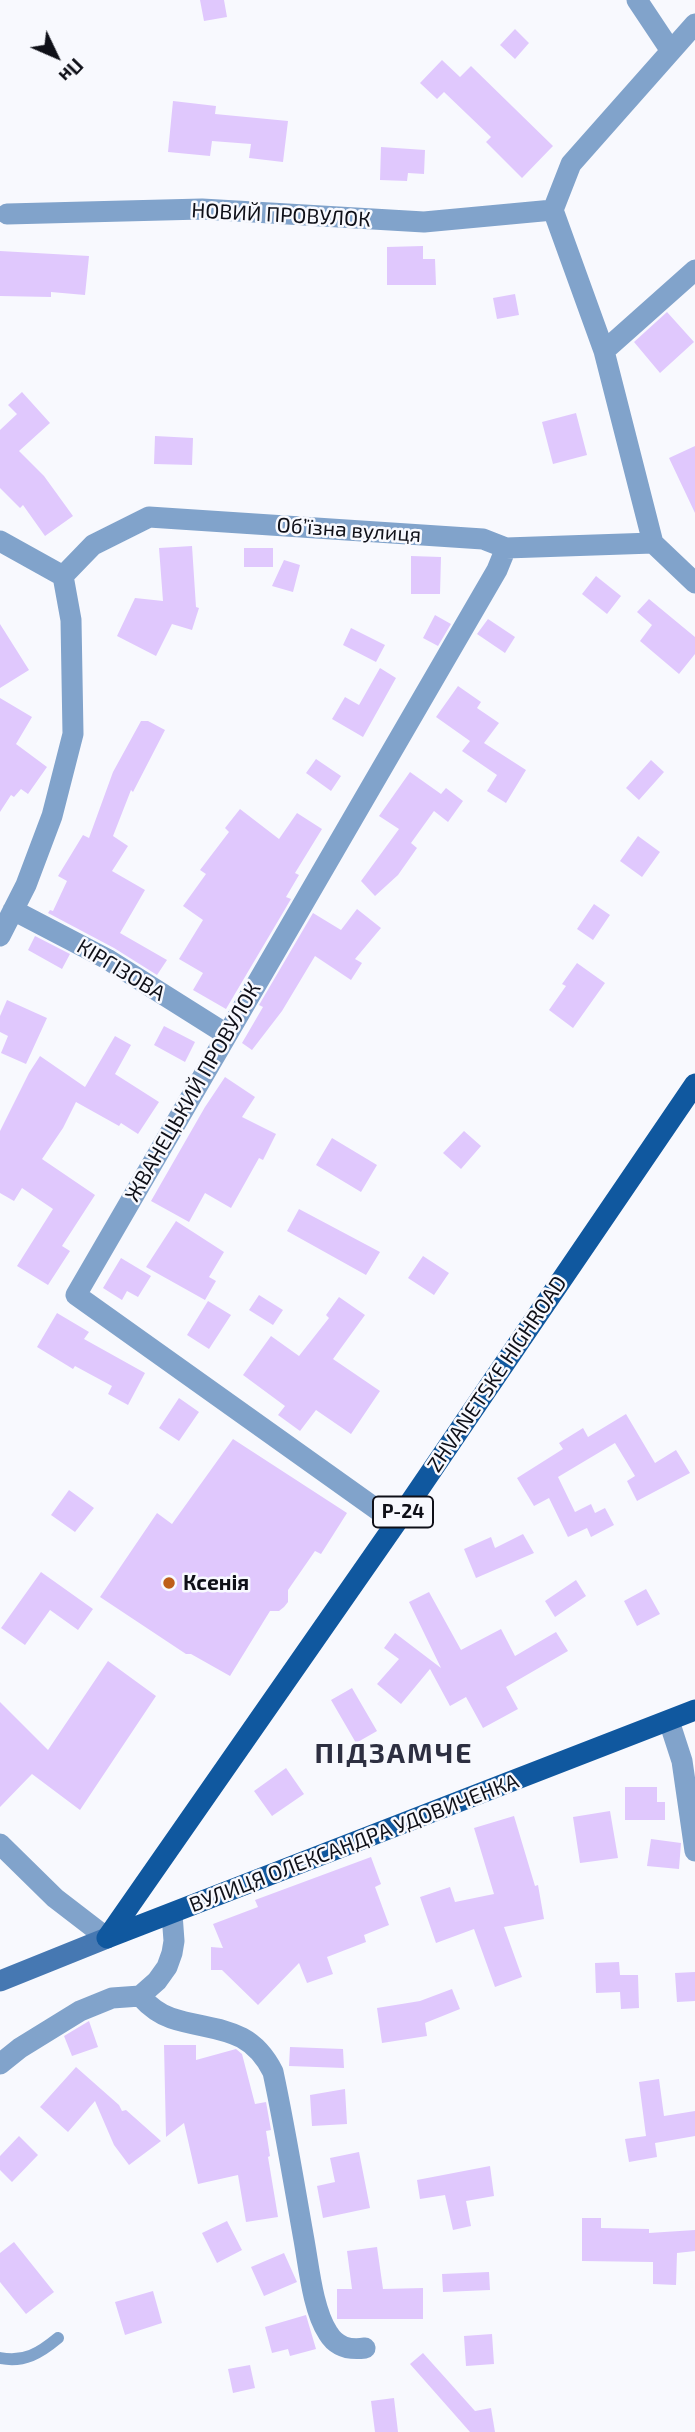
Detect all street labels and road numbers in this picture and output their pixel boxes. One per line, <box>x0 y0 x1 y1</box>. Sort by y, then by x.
street label: НОВИЙ ПРОВУЛОК <box>191 198 371 232</box>
street label: Обʼїзна вулиця <box>276 512 422 548</box>
street label: КІРГІЗОВА <box>72 934 170 1006</box>
street label: ЖВАНЕЦЬКИЙ ПРОВУЛОК <box>120 978 266 1206</box>
street label: ZHVANETSKE HIGHROAD <box>422 1271 572 1477</box>
road number: Р-24 <box>373 1496 433 1528</box>
street label: ВУЛИЦЯ ОЛЕКСАНДРА УДОВИЧЕНКА <box>186 1768 522 1918</box>

